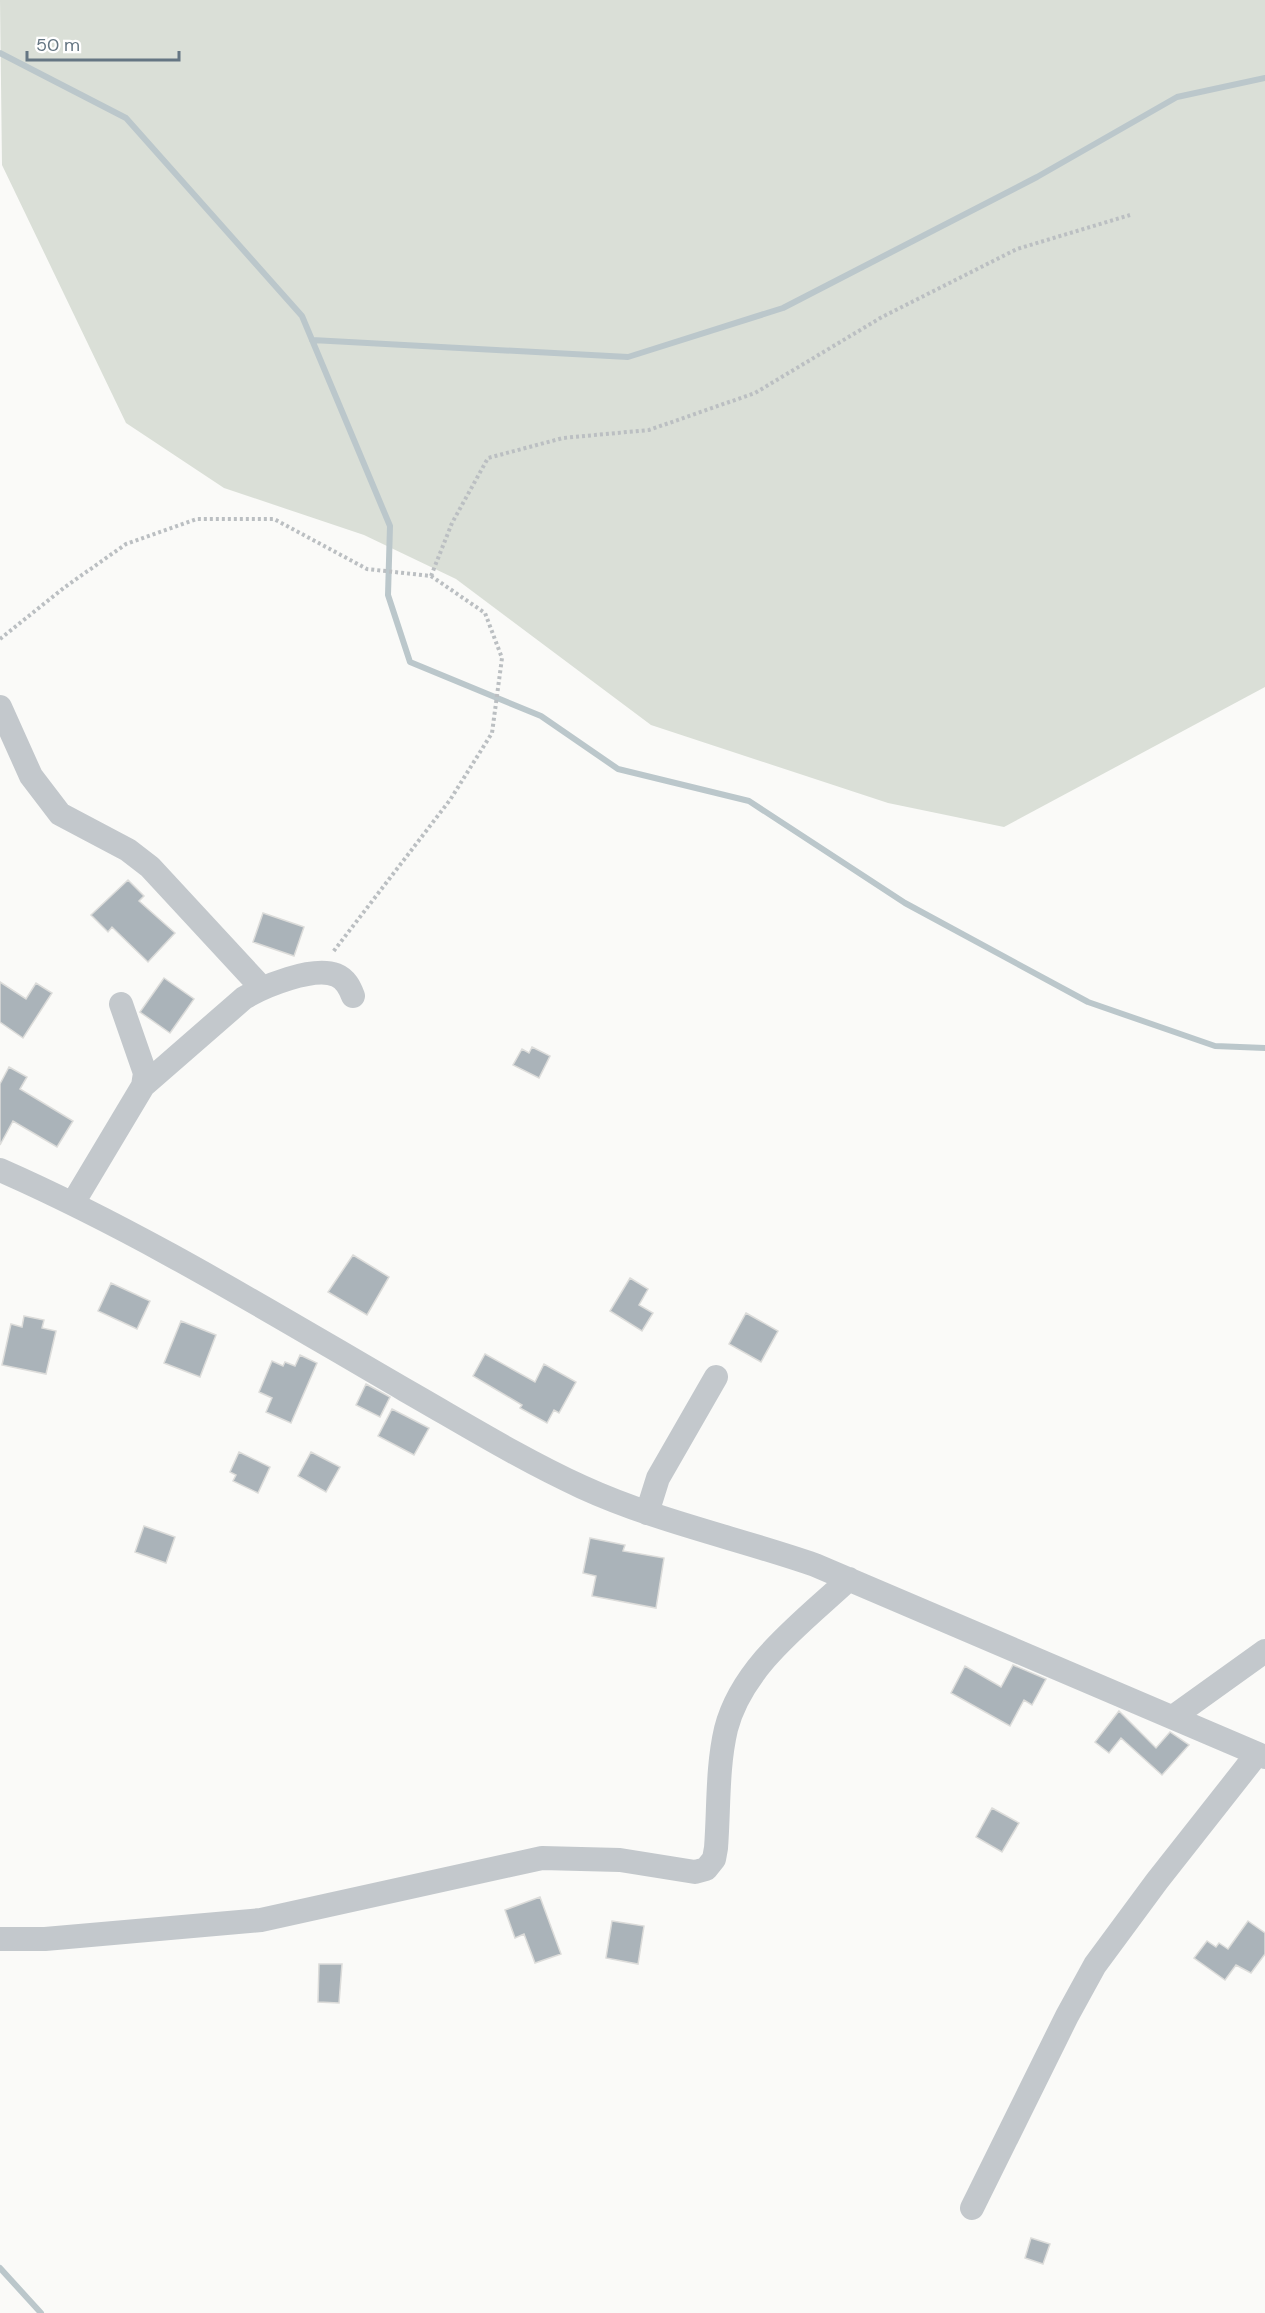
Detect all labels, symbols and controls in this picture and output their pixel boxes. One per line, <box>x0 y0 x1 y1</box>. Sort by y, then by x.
scale bar <box>27 24 178 62</box>
text: 50 m <box>36 33 80 57</box>

